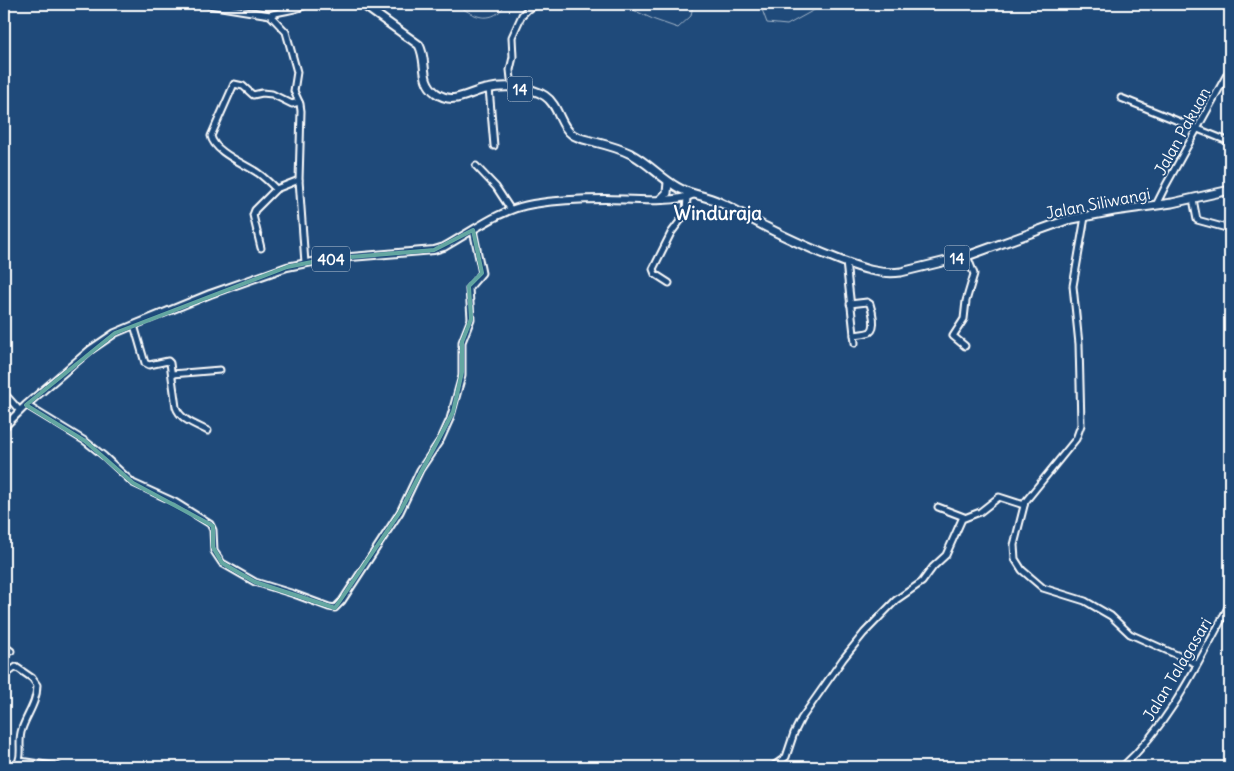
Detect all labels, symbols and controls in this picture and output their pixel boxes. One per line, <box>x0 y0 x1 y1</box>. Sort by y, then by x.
road number: 14 <box>508 76 532 102</box>
street label: Jalan Pakuan <box>1150 84 1214 178</box>
street label: Jalan Siliwangi <box>1044 183 1152 223</box>
district label: Winduraja <box>674 201 762 225</box>
road number: 404 <box>312 246 350 272</box>
road number: 14 <box>944 246 970 270</box>
street label: Jalan Talagasari <box>1138 614 1216 724</box>

